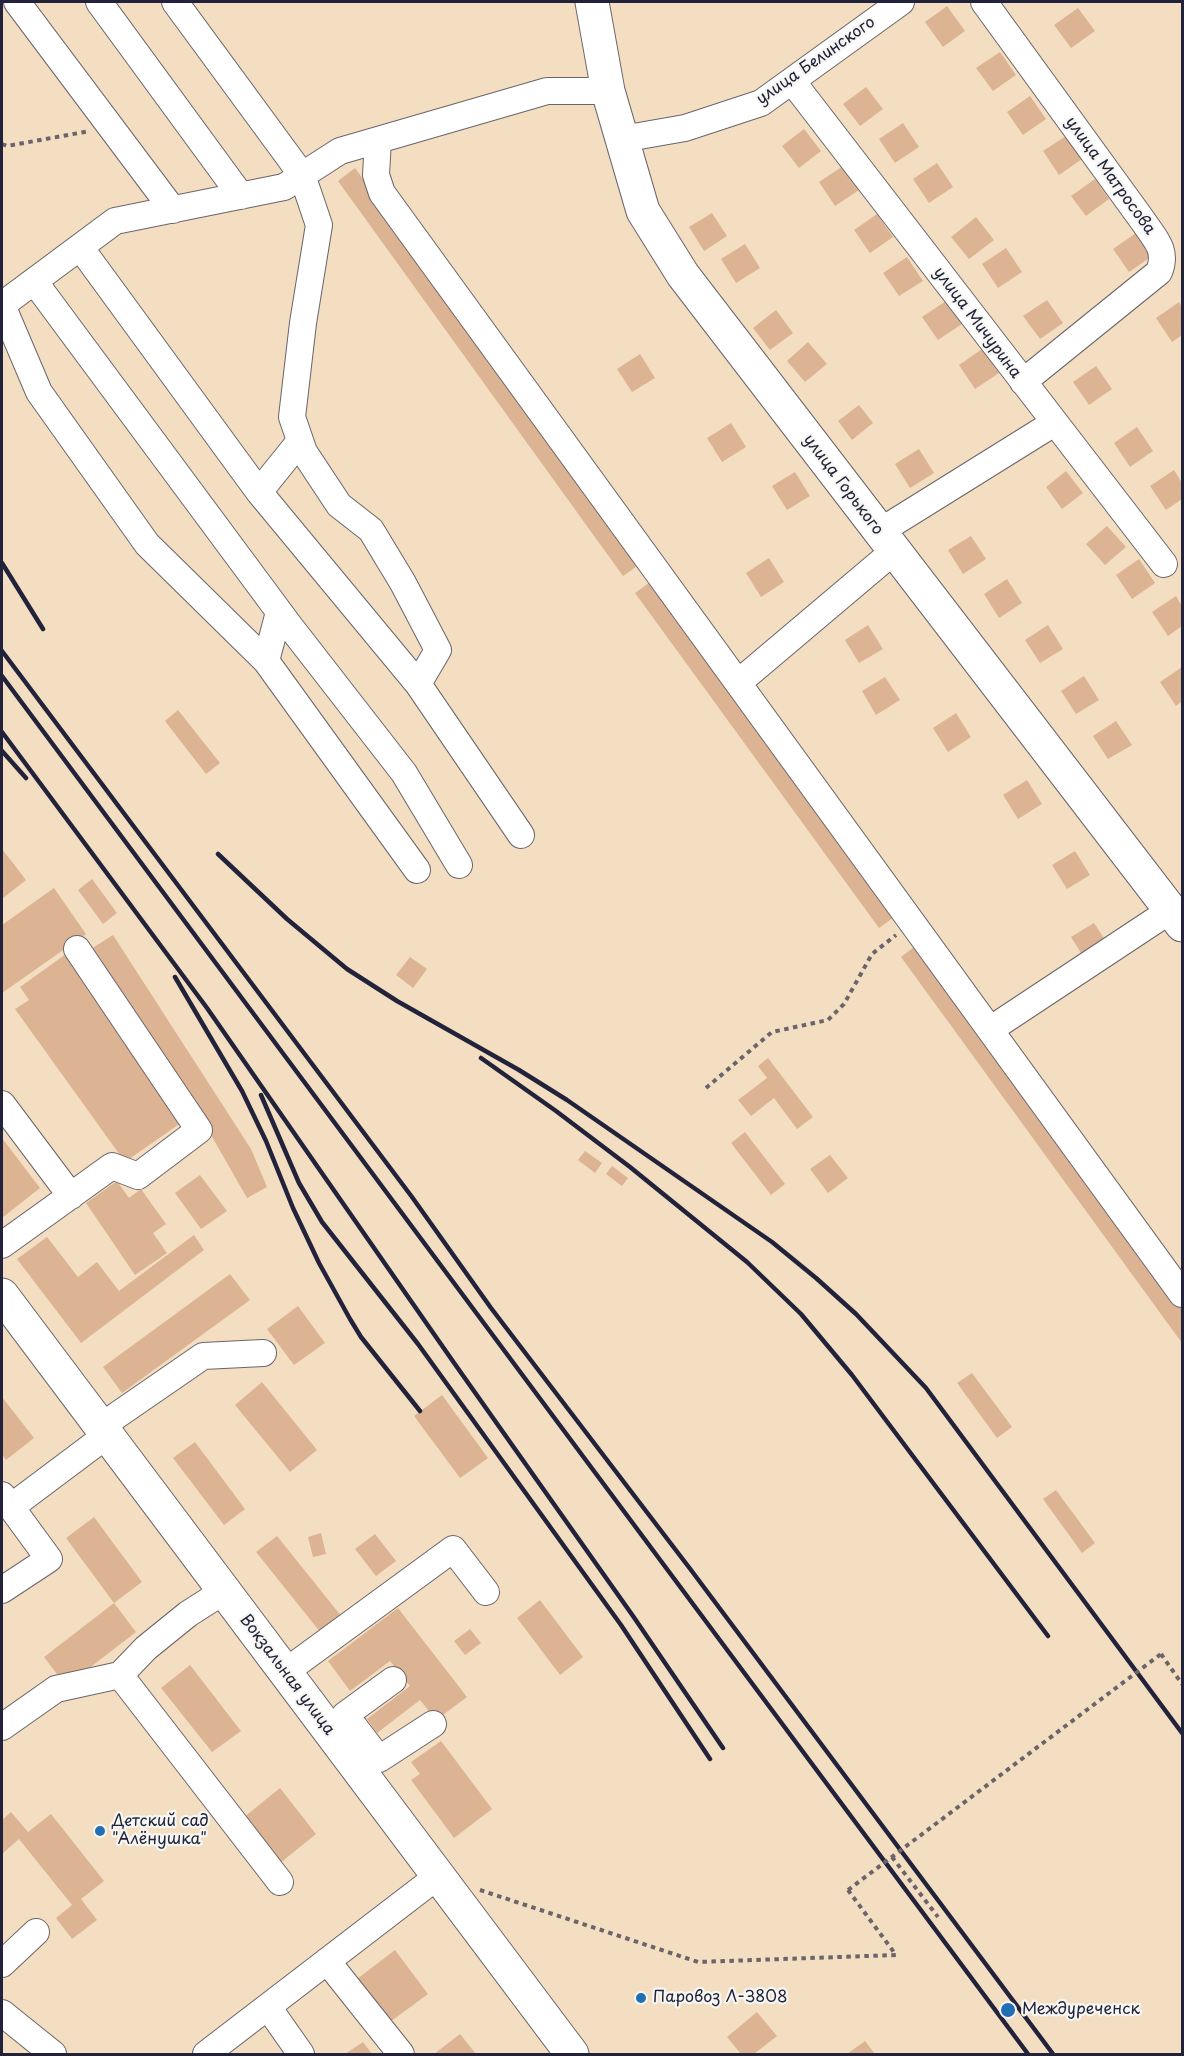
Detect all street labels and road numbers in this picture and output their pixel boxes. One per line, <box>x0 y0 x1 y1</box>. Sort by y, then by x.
street label: улица Белинского <box>753 13 879 109</box>
street label: улица Матросова <box>1061 113 1159 239</box>
street label: улица Мичурина <box>929 264 1025 382</box>
street label: улица Горького <box>799 431 887 539</box>
street label: Вокзальная улица <box>235 1611 339 1739</box>

